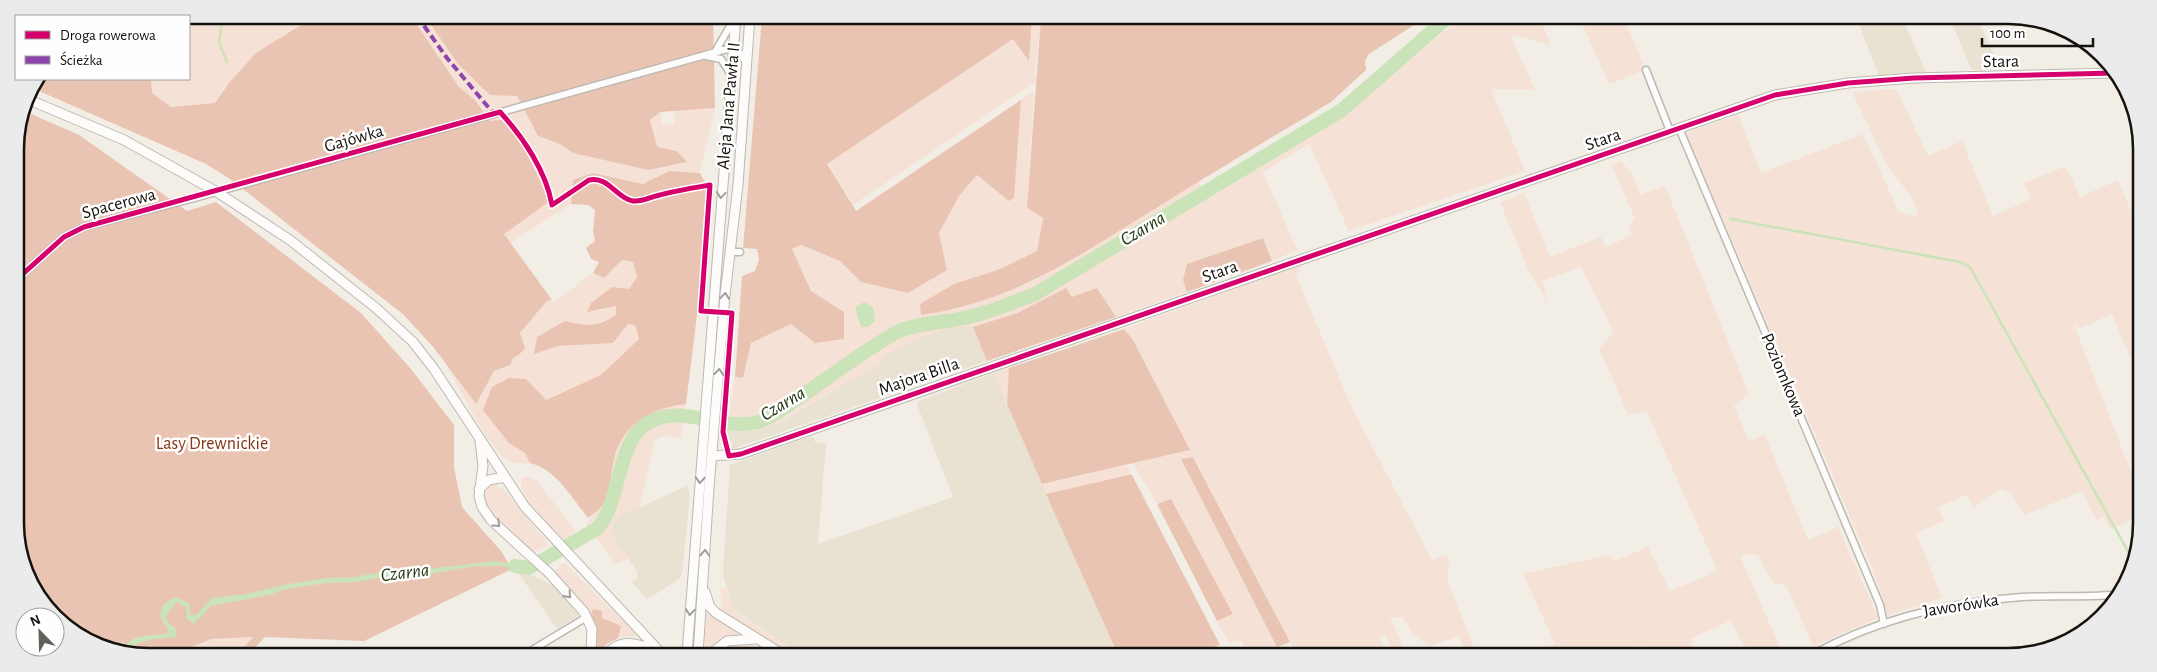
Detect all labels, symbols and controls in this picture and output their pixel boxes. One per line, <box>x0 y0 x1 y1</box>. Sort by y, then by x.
legend <box>15 15 190 80</box>
scale bar <box>1982 15 2093 47</box>
text: 100 m <box>1990 26 2025 41</box>
text: Droga rowerowa <box>60 28 156 43</box>
street label: Aleja Jana Pawła II <box>714 42 744 170</box>
text: Ścieżka <box>60 51 103 68</box>
street label: Stara <box>1983 53 2019 71</box>
street label: Gajówka <box>322 122 386 156</box>
street label: Stara <box>1583 126 1623 154</box>
street label: Spacerowa <box>80 186 158 222</box>
one-way arrow <box>716 191 727 199</box>
water label: Czarna <box>1117 208 1169 250</box>
street label: Stara <box>1200 258 1240 286</box>
one-way arrow <box>719 291 730 299</box>
street label: Poziomkowa <box>1757 331 1809 419</box>
street label: Majora Billa <box>876 355 962 399</box>
one-way arrow <box>713 367 724 375</box>
water label: Czarna <box>757 383 809 425</box>
park label: Lasy Drewnickie <box>156 435 268 453</box>
one-way arrow <box>695 476 706 484</box>
one-way arrow <box>491 519 500 528</box>
one-way arrow <box>700 548 711 556</box>
water label: Czarna <box>380 561 430 585</box>
one-way arrow <box>562 589 571 598</box>
street label: Jaworówka <box>1922 591 2000 621</box>
north arrow <box>15 607 65 657</box>
one-way arrow <box>685 608 696 616</box>
text: N <box>28 613 43 629</box>

